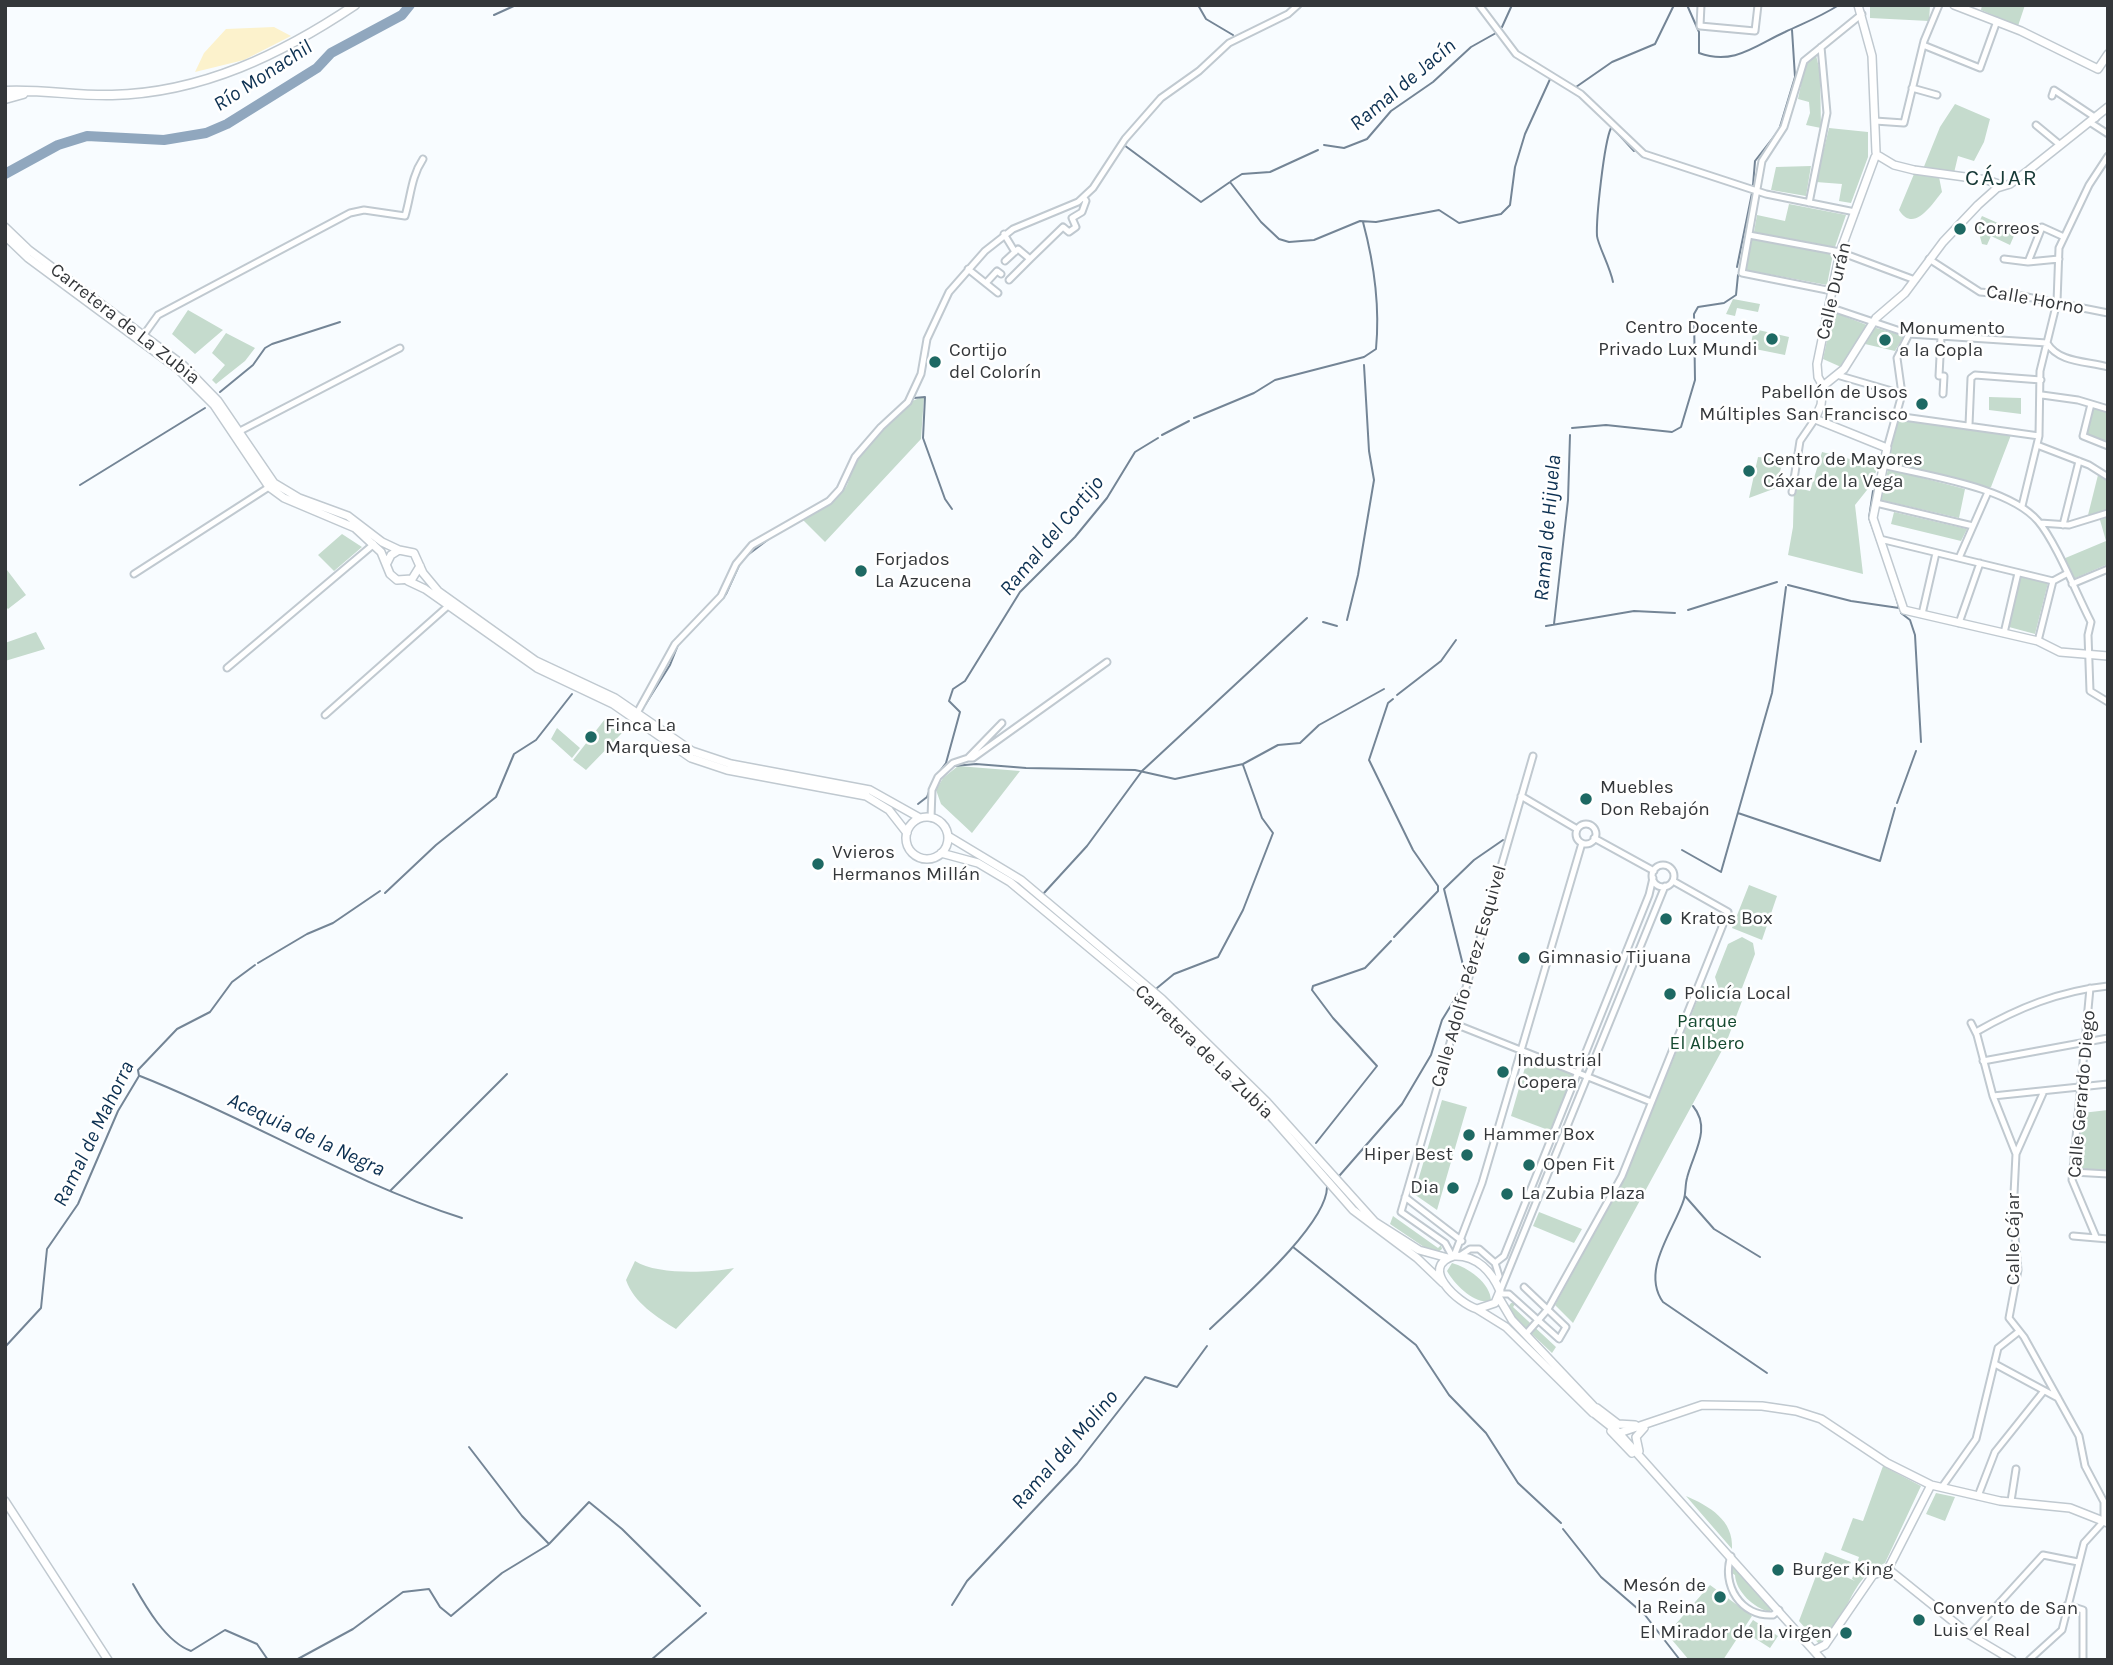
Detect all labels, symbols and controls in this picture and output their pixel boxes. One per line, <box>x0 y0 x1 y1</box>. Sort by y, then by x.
water label: Ramal de Jacín <box>1345 33 1461 137</box>
water label: Río Monachil <box>209 35 317 117</box>
district label: CÁJAR <box>1966 164 2038 192</box>
place label: Correos <box>1974 218 2040 240</box>
marker: Correos <box>1952 221 1968 237</box>
street label: Calle Durán <box>1812 240 1856 342</box>
street label: Carretera de La Zubia <box>46 258 204 390</box>
street label: Calle Horno <box>1984 280 2086 320</box>
place label: Centro Docente Privado Lux Mundi <box>1598 317 1758 361</box>
place label: Monumento a la Copla <box>1899 318 2005 362</box>
marker: Centro Docente Privado Lux Mundi <box>1764 331 1780 347</box>
marker: Monumento a la Copla <box>1877 332 1893 348</box>
place label: Cortijo del Colorín <box>949 340 1042 384</box>
marker: Cortijo del Colorín <box>927 354 943 370</box>
place label: Pabellón de Usos Múltiples San Francisco <box>1699 382 1908 426</box>
marker: Pabellón de Usos Múltiples San Francisco <box>1914 396 1930 412</box>
place label: Centro de Mayores Cáxar de la Vega <box>1763 449 1923 493</box>
water label: Ramal de Hijuela <box>1529 454 1567 602</box>
marker: Centro de Mayores Cáxar de la Vega <box>1741 463 1757 479</box>
water label: Ramal del Cortijo <box>994 471 1110 601</box>
place label: Forjados La Azucena <box>875 549 972 593</box>
marker: Forjados La Azucena <box>853 563 869 579</box>
place label: Finca La Marquesa <box>605 715 691 759</box>
marker: Finca La Marquesa <box>583 729 599 745</box>
place label: Muebles Don Rebajón <box>1600 777 1710 821</box>
marker: Muebles Don Rebajón <box>1578 791 1594 807</box>
place label: Vvieros Hermanos Millán <box>832 842 980 886</box>
marker: Vvieros Hermanos Millán <box>810 856 826 872</box>
street label: Calle Adolfo Pérez Esquivel <box>1426 862 1512 1090</box>
place label: Kratos Box <box>1680 908 1773 930</box>
marker: Kratos Box <box>1658 911 1674 927</box>
place label: Gimnasio Tijuana <box>1538 947 1691 969</box>
marker: Gimnasio Tijuana <box>1516 950 1532 966</box>
street label: Carretera de La Zubia <box>1130 980 1278 1124</box>
place label: Policía Local <box>1684 983 1791 1005</box>
marker: Policía Local <box>1662 986 1678 1002</box>
street label: Calle Gerardo Diego <box>2063 1009 2101 1179</box>
park label: Parque El Albero <box>1669 1011 1745 1055</box>
place label: Industrial Copera <box>1517 1050 1602 1094</box>
water label: Ramal de Mahorra <box>48 1057 140 1211</box>
marker: Industrial Copera <box>1495 1064 1511 1080</box>
water label: Acequia de la Negra <box>223 1088 389 1182</box>
place label: Hammer Box <box>1483 1124 1595 1146</box>
marker: Hammer Box <box>1461 1127 1477 1143</box>
place label: Hiper Best <box>1364 1144 1453 1166</box>
marker: Hiper Best <box>1459 1147 1475 1163</box>
place label: Open Fit <box>1543 1154 1615 1176</box>
marker: Open Fit <box>1521 1157 1537 1173</box>
place label: Dia <box>1410 1177 1439 1199</box>
marker: Dia <box>1445 1180 1461 1196</box>
place label: La Zubia Plaza <box>1521 1183 1645 1205</box>
marker: La Zubia Plaza <box>1499 1186 1515 1202</box>
street label: Calle Cájar <box>2003 1193 2025 1285</box>
water label: Ramal del Molino <box>1006 1385 1124 1515</box>
place label: Burger King <box>1792 1559 1893 1581</box>
marker: Burger King <box>1770 1562 1786 1578</box>
place label: Mesón de la Reina <box>1623 1575 1706 1619</box>
marker: Mesón de la Reina <box>1712 1589 1728 1605</box>
place label: Convento de San Luis el Real <box>1933 1598 2078 1642</box>
marker: Convento de San Luis el Real <box>1911 1612 1927 1628</box>
place label: El Mirador de la virgen <box>1640 1622 1832 1644</box>
marker: El Mirador de la virgen <box>1838 1625 1854 1641</box>

